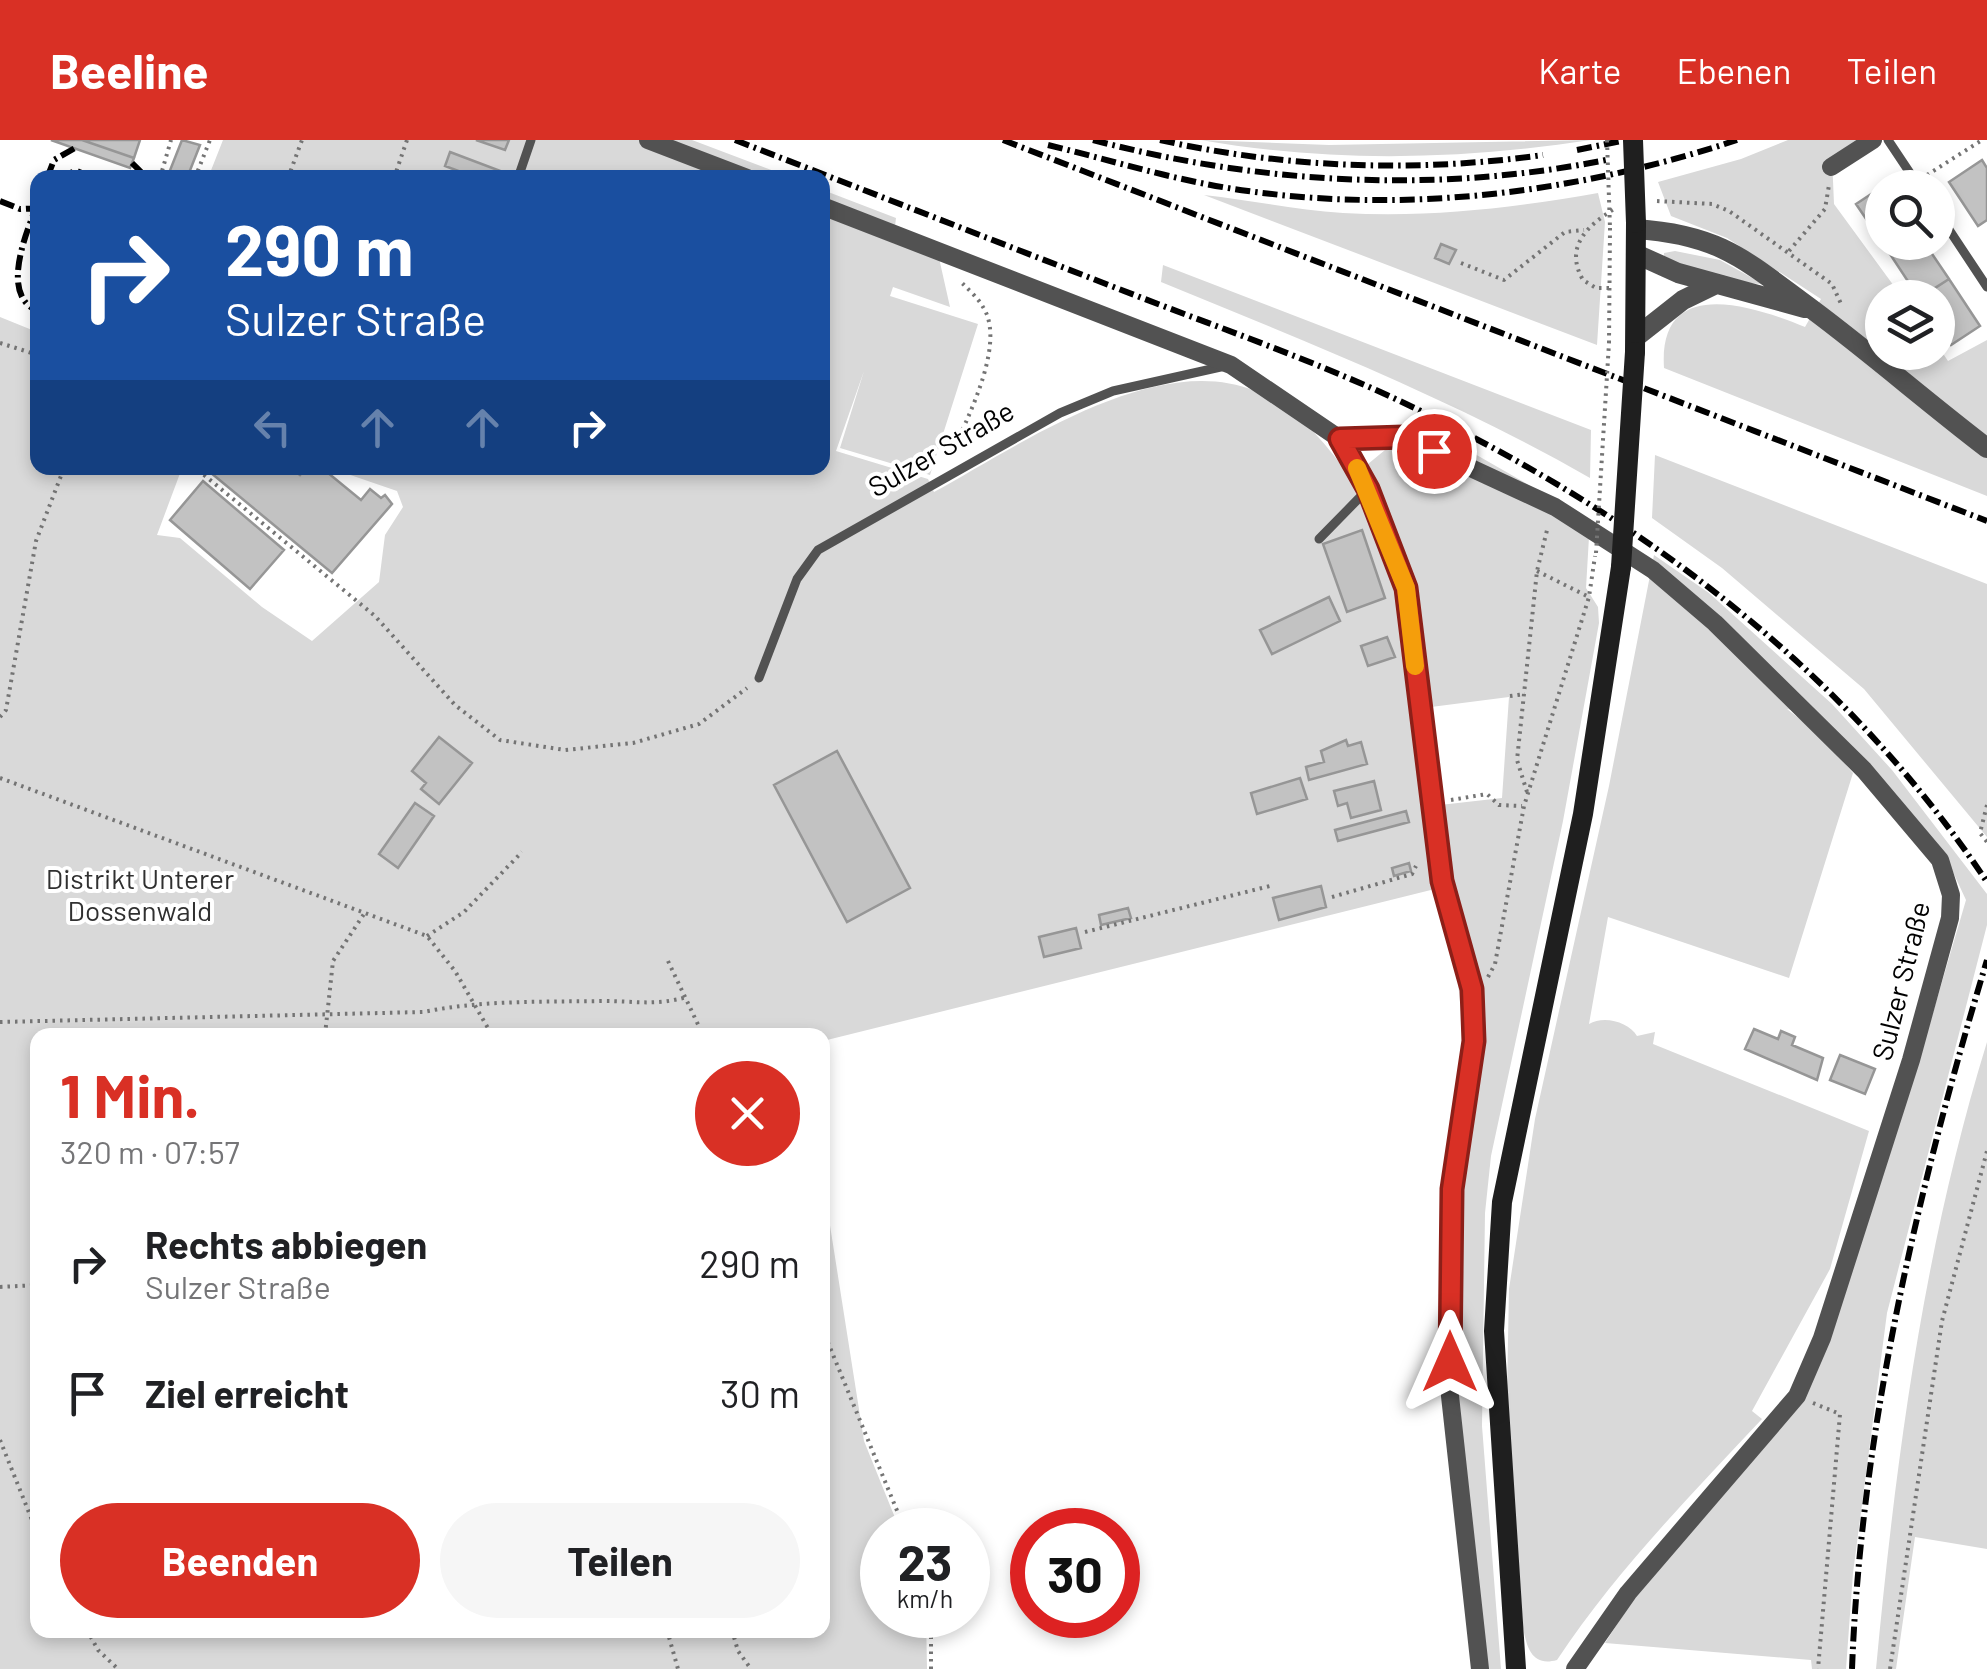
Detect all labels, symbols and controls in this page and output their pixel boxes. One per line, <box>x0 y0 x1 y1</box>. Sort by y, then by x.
text: Beeline <box>50 41 208 99</box>
text: Karte <box>1538 49 1622 91</box>
text: Ebenen <box>1677 49 1791 91</box>
text: Teilen <box>1846 49 1937 91</box>
map controls <box>1865 170 1955 370</box>
button: search <box>1865 170 1955 260</box>
text: 290 m <box>225 206 414 290</box>
icon: right <box>60 210 190 340</box>
button: layers <box>1865 280 1955 370</box>
text: Sulzer Straße <box>225 291 486 345</box>
street label: Sulzer Straße <box>862 393 1019 503</box>
icon: left <box>245 400 300 455</box>
icon: ahead <box>350 400 405 455</box>
icon: ahead <box>455 400 510 455</box>
icon: right <box>560 400 615 455</box>
pin <box>1392 409 1477 494</box>
icon: arrive <box>1407 424 1462 479</box>
park label: Distrikt Unterer Dossenwald <box>46 861 234 927</box>
street label: Sulzer Straße <box>1864 898 1936 1064</box>
text: 1 Min. <box>60 1058 200 1130</box>
button: close <box>695 1061 800 1166</box>
text: 320 m · 07:57 <box>60 1132 240 1170</box>
text: Rechts abbiegen <box>145 1221 427 1267</box>
icon: right <box>60 1236 115 1291</box>
text: 290 m <box>699 1240 800 1286</box>
text: Sulzer Straße <box>145 1267 331 1305</box>
position arrow <box>1398 1310 1502 1414</box>
icon: arrive <box>60 1366 115 1421</box>
text: Ziel erreicht <box>145 1370 349 1416</box>
text: 30 m <box>720 1370 800 1416</box>
button: Beenden <box>60 1503 420 1618</box>
button: Teilen <box>440 1503 800 1618</box>
speed limit sign: 30 <box>1010 1508 1140 1638</box>
text: 23 <box>898 1531 952 1591</box>
text: km/h <box>897 1583 953 1613</box>

